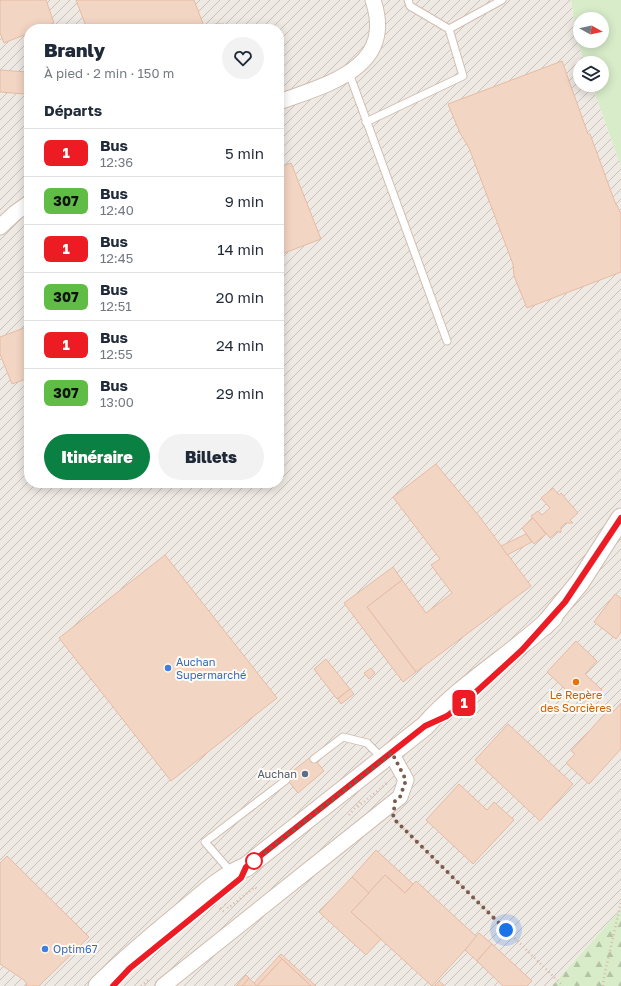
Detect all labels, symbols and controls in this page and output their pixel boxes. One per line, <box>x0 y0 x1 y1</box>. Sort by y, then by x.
north arrow <box>573 12 609 48</box>
map controls <box>573 12 609 92</box>
button: heart <box>222 37 264 79</box>
text: Branly <box>44 38 105 61</box>
button: layers <box>573 56 609 92</box>
text: À pied · 2 min · 150 m <box>44 65 174 81</box>
text: Départs <box>44 101 102 119</box>
text: Bus <box>100 136 128 154</box>
text: 1 <box>62 144 70 161</box>
text: 5 min <box>225 144 264 162</box>
text: 12:36 <box>100 154 133 170</box>
text: Bus <box>100 184 128 202</box>
text: 307 <box>53 192 79 209</box>
text: 9 min <box>225 192 264 210</box>
text: 12:40 <box>100 202 134 218</box>
text: Bus <box>100 232 128 250</box>
text: 1 <box>62 240 70 257</box>
text: 14 min <box>217 240 264 258</box>
text: 12:45 <box>100 250 133 266</box>
text: Bus <box>100 280 128 298</box>
text: 307 <box>53 288 79 305</box>
text: 20 min <box>216 288 264 306</box>
text: 12:51 <box>100 298 132 314</box>
text: Bus <box>100 328 128 346</box>
text: 1 <box>62 336 70 353</box>
text: 24 min <box>216 336 264 354</box>
text: 12:55 <box>100 346 133 362</box>
text: Bus <box>100 376 128 394</box>
text: 307 <box>53 384 79 401</box>
text: 29 min <box>216 384 264 402</box>
text: 13:00 <box>100 394 134 410</box>
button: Itinéraire <box>44 434 150 480</box>
button: Billets <box>158 434 264 480</box>
place label: Auchan Supermarché <box>176 655 246 681</box>
marker: Auchan Supermarché <box>163 663 173 673</box>
marker: Le Repère des Sorcières <box>571 677 581 687</box>
place label: Le Repère des Sorcières <box>540 688 612 714</box>
line badge: 1 <box>451 690 477 716</box>
text: 1 <box>460 694 468 711</box>
place label: Auchan <box>257 767 297 780</box>
marker: Auchan <box>300 769 310 779</box>
unlabelled marker <box>245 852 263 870</box>
your location <box>496 920 516 940</box>
place label: Optim67 <box>53 942 98 955</box>
marker: Optim67 <box>40 944 50 954</box>

